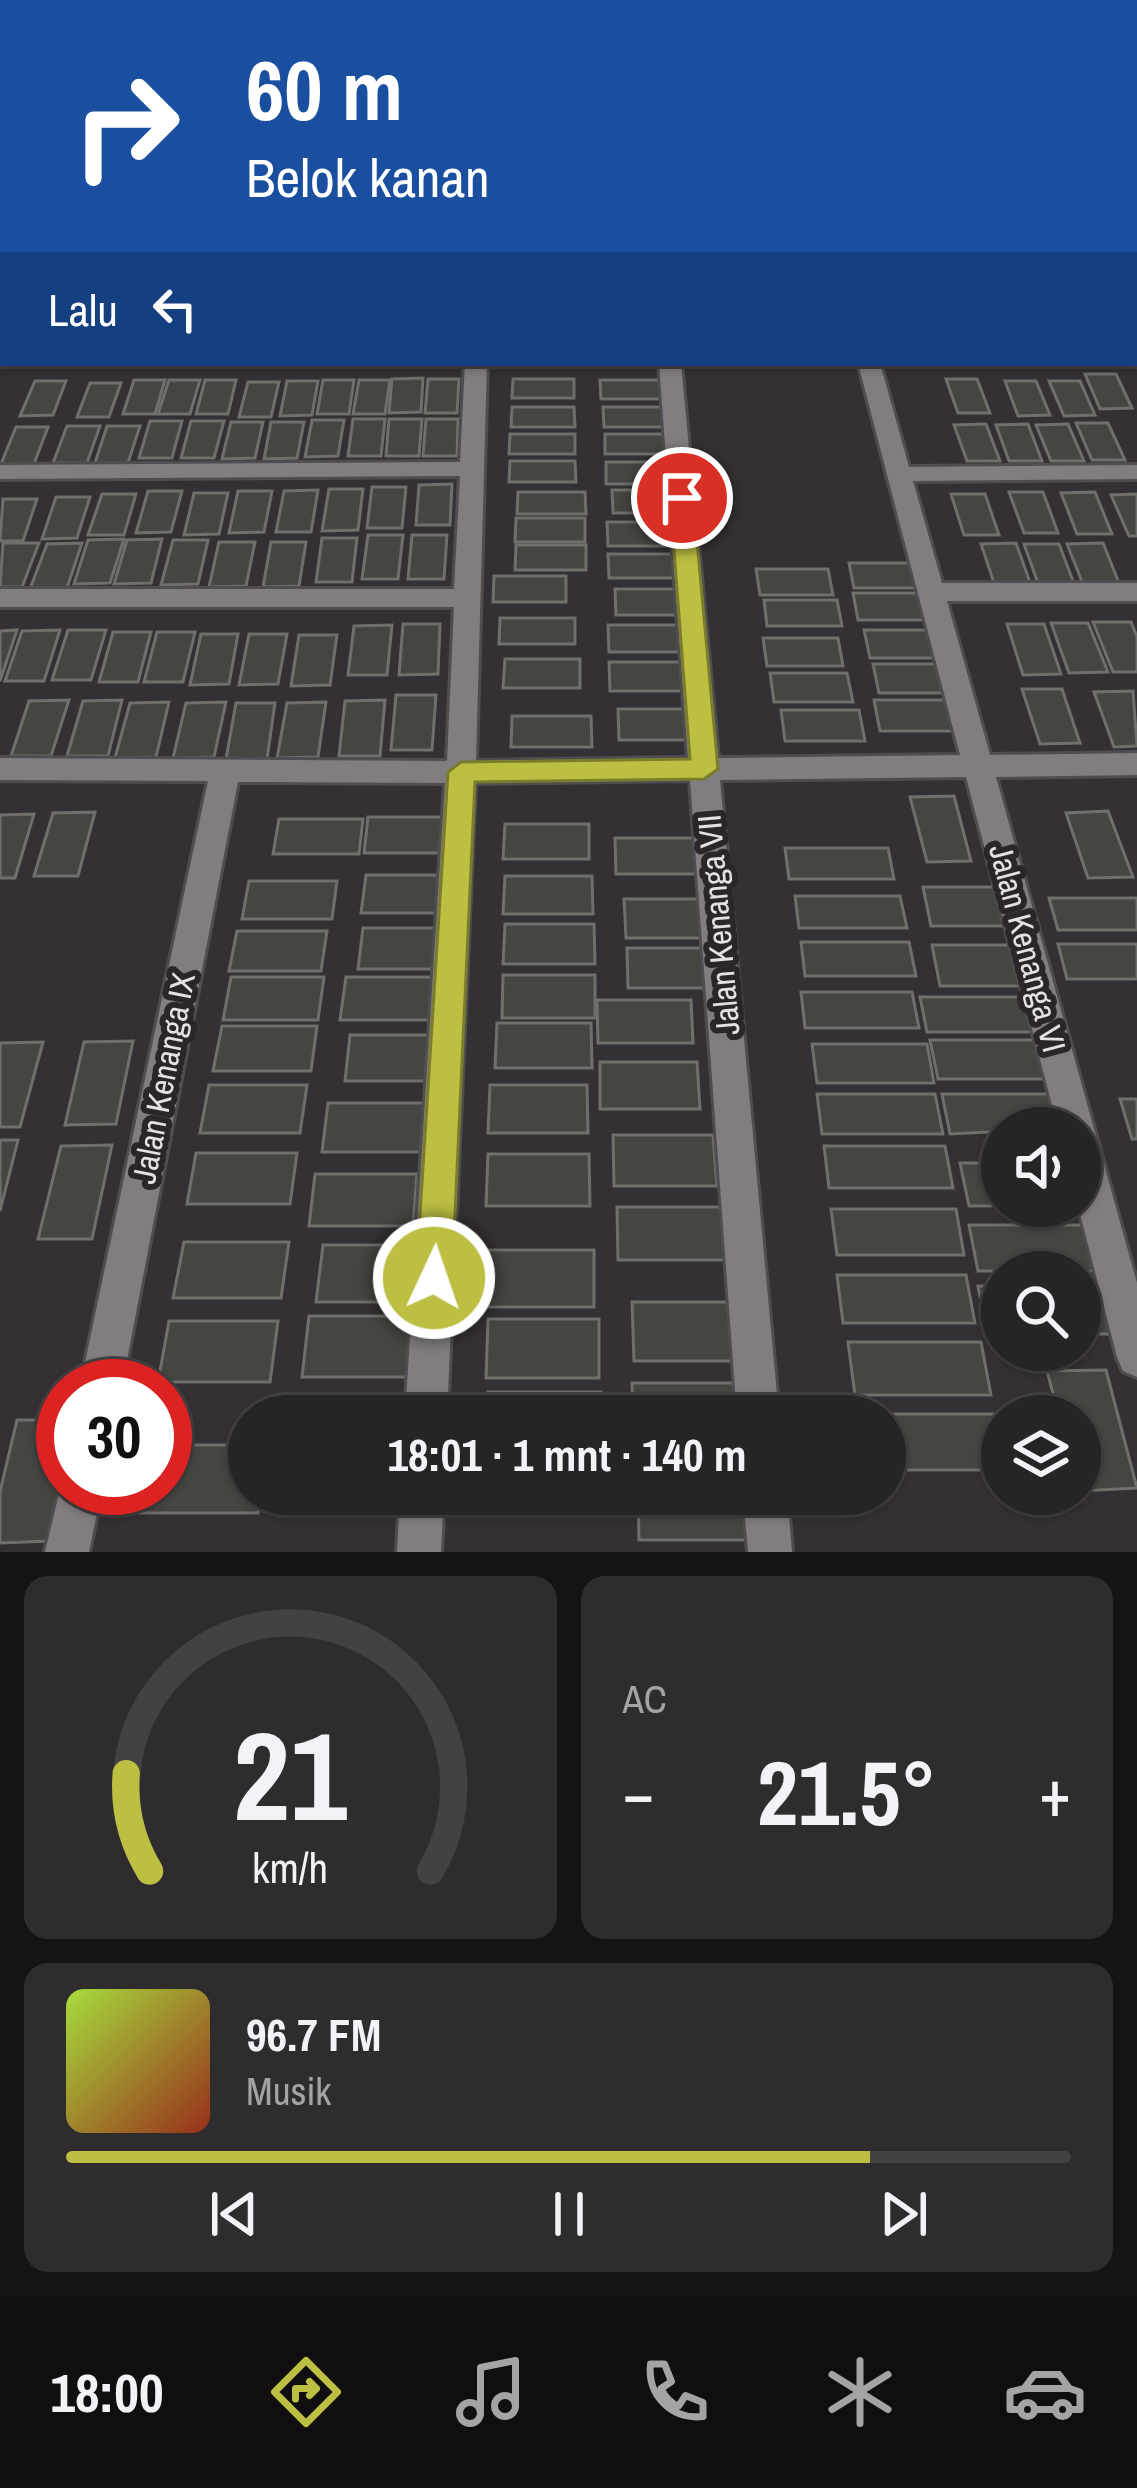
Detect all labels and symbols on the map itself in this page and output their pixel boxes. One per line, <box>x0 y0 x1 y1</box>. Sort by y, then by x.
pin <box>631 447 733 549</box>
street label: Jalan Kenanga VII <box>686 813 750 1037</box>
street label: Jalan Kenanga VI <box>979 839 1077 1057</box>
street label: Jalan Kenanga IX <box>121 969 205 1187</box>
position arrow <box>371 1215 497 1341</box>
speed limit sign: 30 <box>36 1359 192 1515</box>

